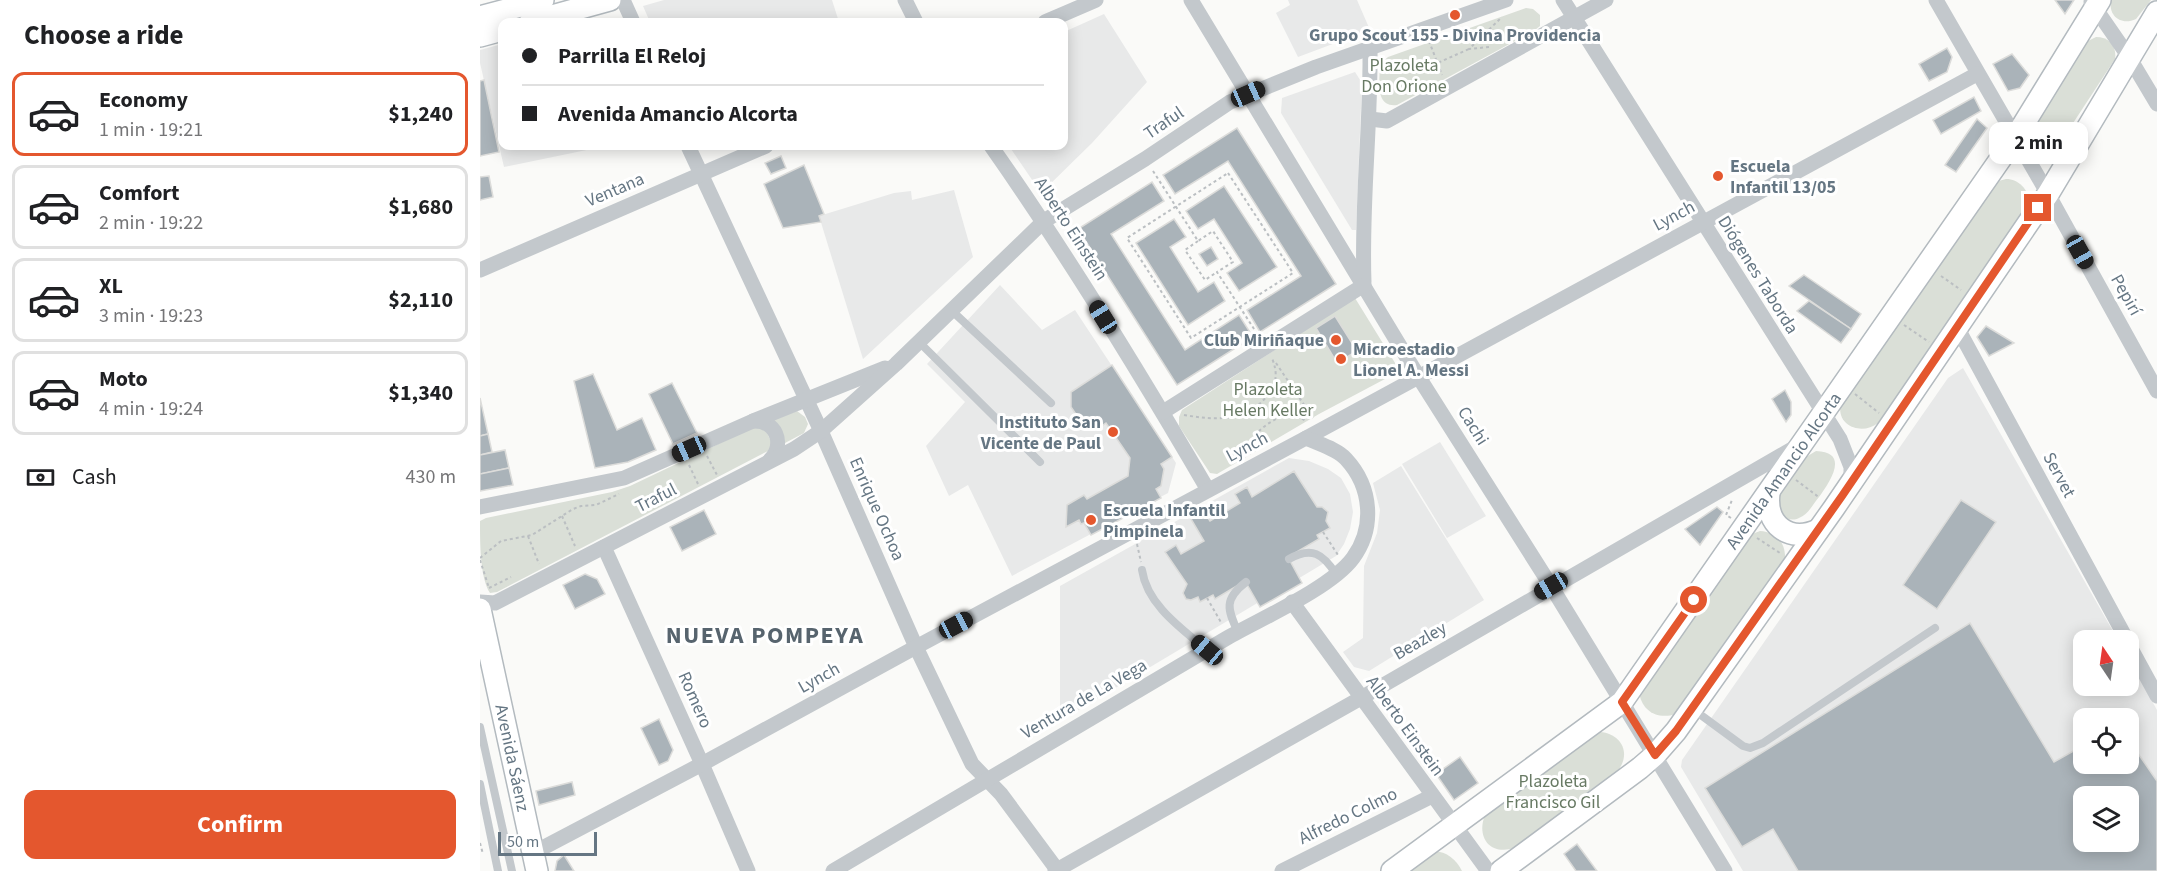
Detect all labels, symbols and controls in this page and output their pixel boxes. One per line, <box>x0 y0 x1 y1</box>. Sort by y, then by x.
marker: Grupo Scout 155 - Divina Providencia <box>1448 8 1462 22</box>
text: Choose a ride <box>24 16 184 55</box>
place label: Grupo Scout 155 - Divina Providencia <box>1309 23 1601 48</box>
text: Parrilla El Reloj <box>558 40 706 72</box>
park label: Plazoleta Don Orione <box>1361 53 1447 99</box>
car <box>1228 78 1268 110</box>
text: Economy <box>99 84 188 116</box>
icon: car <box>27 87 81 141</box>
text: $1,240 <box>388 98 453 130</box>
text: Avenida Amancio Alcorta <box>558 98 798 130</box>
street label: Traful <box>1139 101 1189 145</box>
text: 1 min · 19:21 <box>99 116 203 144</box>
callout: 2 min <box>1988 121 2088 163</box>
text: 2 min <box>2014 129 2063 157</box>
place label: Escuela Infantil 13/05 <box>1730 154 1836 200</box>
street label: Ventana <box>582 166 648 214</box>
marker: Escuela Infantil 13/05 <box>1711 169 1725 183</box>
street label: Alberto Einstein <box>1028 172 1114 286</box>
text: Comfort <box>99 177 180 209</box>
icon: car <box>27 180 81 234</box>
text: $1,680 <box>388 191 453 223</box>
route end <box>2024 194 2051 221</box>
street label: Lynch <box>1649 195 1699 237</box>
text: 2 min · 19:22 <box>99 209 203 237</box>
street label: Diógenes Taborda <box>1712 211 1804 339</box>
car <box>2063 232 2097 272</box>
text: XL <box>99 270 123 302</box>
street label: Pepirí <box>2104 270 2148 321</box>
icon: car <box>27 273 81 327</box>
text: $2,110 <box>388 284 453 316</box>
car <box>1086 297 1120 337</box>
text: 3 min · 19:23 <box>99 302 203 330</box>
place label: Club Miriñaque <box>1204 328 1324 353</box>
marker: Club Miriñaque <box>1329 333 1343 347</box>
place label: Microestadio Lionel A. Messi <box>1353 337 1469 383</box>
marker: Microestadio Lionel A. Messi <box>1334 352 1348 366</box>
text: Moto <box>99 363 148 395</box>
icon: car <box>27 366 81 420</box>
text: $1,340 <box>388 377 453 409</box>
park label: Plazoleta Helen Keller <box>1222 377 1314 423</box>
street label: Avenida Amancio Alcorta <box>1720 387 1848 555</box>
text: 4 min · 19:24 <box>99 395 203 423</box>
street label: Cachi <box>1451 402 1495 450</box>
place label: Instituto San Vicente de Paul <box>980 410 1101 456</box>
marker: Instituto San Vicente de Paul <box>1106 425 1120 439</box>
street label: Lynch <box>1222 426 1272 468</box>
car <box>669 433 709 465</box>
street label: Servet <box>2037 448 2081 502</box>
street label: Enrique Ochoa <box>843 453 911 565</box>
icon: cash <box>24 461 57 494</box>
text: Cash <box>72 461 117 493</box>
text: 430 m <box>406 463 456 491</box>
street label: Traful <box>631 477 681 519</box>
place label: Escuela Infantil Pimpinela <box>1103 498 1225 544</box>
marker: Escuela Infantil Pimpinela <box>1084 513 1098 527</box>
car <box>1531 569 1571 603</box>
route start <box>1680 586 1707 613</box>
car <box>936 609 976 641</box>
street label: Beazley <box>1389 615 1452 666</box>
district label: NUEVA POMPEYA <box>666 618 864 653</box>
north arrow <box>2073 630 2139 696</box>
map controls <box>2073 630 2139 852</box>
car <box>1187 632 1227 668</box>
street label: Ventura de La Vega <box>1016 653 1152 745</box>
street label: Lynch <box>794 656 844 700</box>
street label: Romero <box>671 668 719 732</box>
street label: Alberto Einstein <box>1360 671 1450 781</box>
street label: Avenida Sáenz <box>488 702 536 814</box>
button: locate <box>2073 708 2139 774</box>
park label: Plazoleta Francisco Gil <box>1506 769 1600 815</box>
street label: Alfredo Colmo <box>1294 781 1402 851</box>
button: layers <box>2073 786 2139 852</box>
button: Confirm <box>24 790 456 859</box>
scale bar <box>498 829 597 856</box>
text: 50 m <box>507 831 539 853</box>

